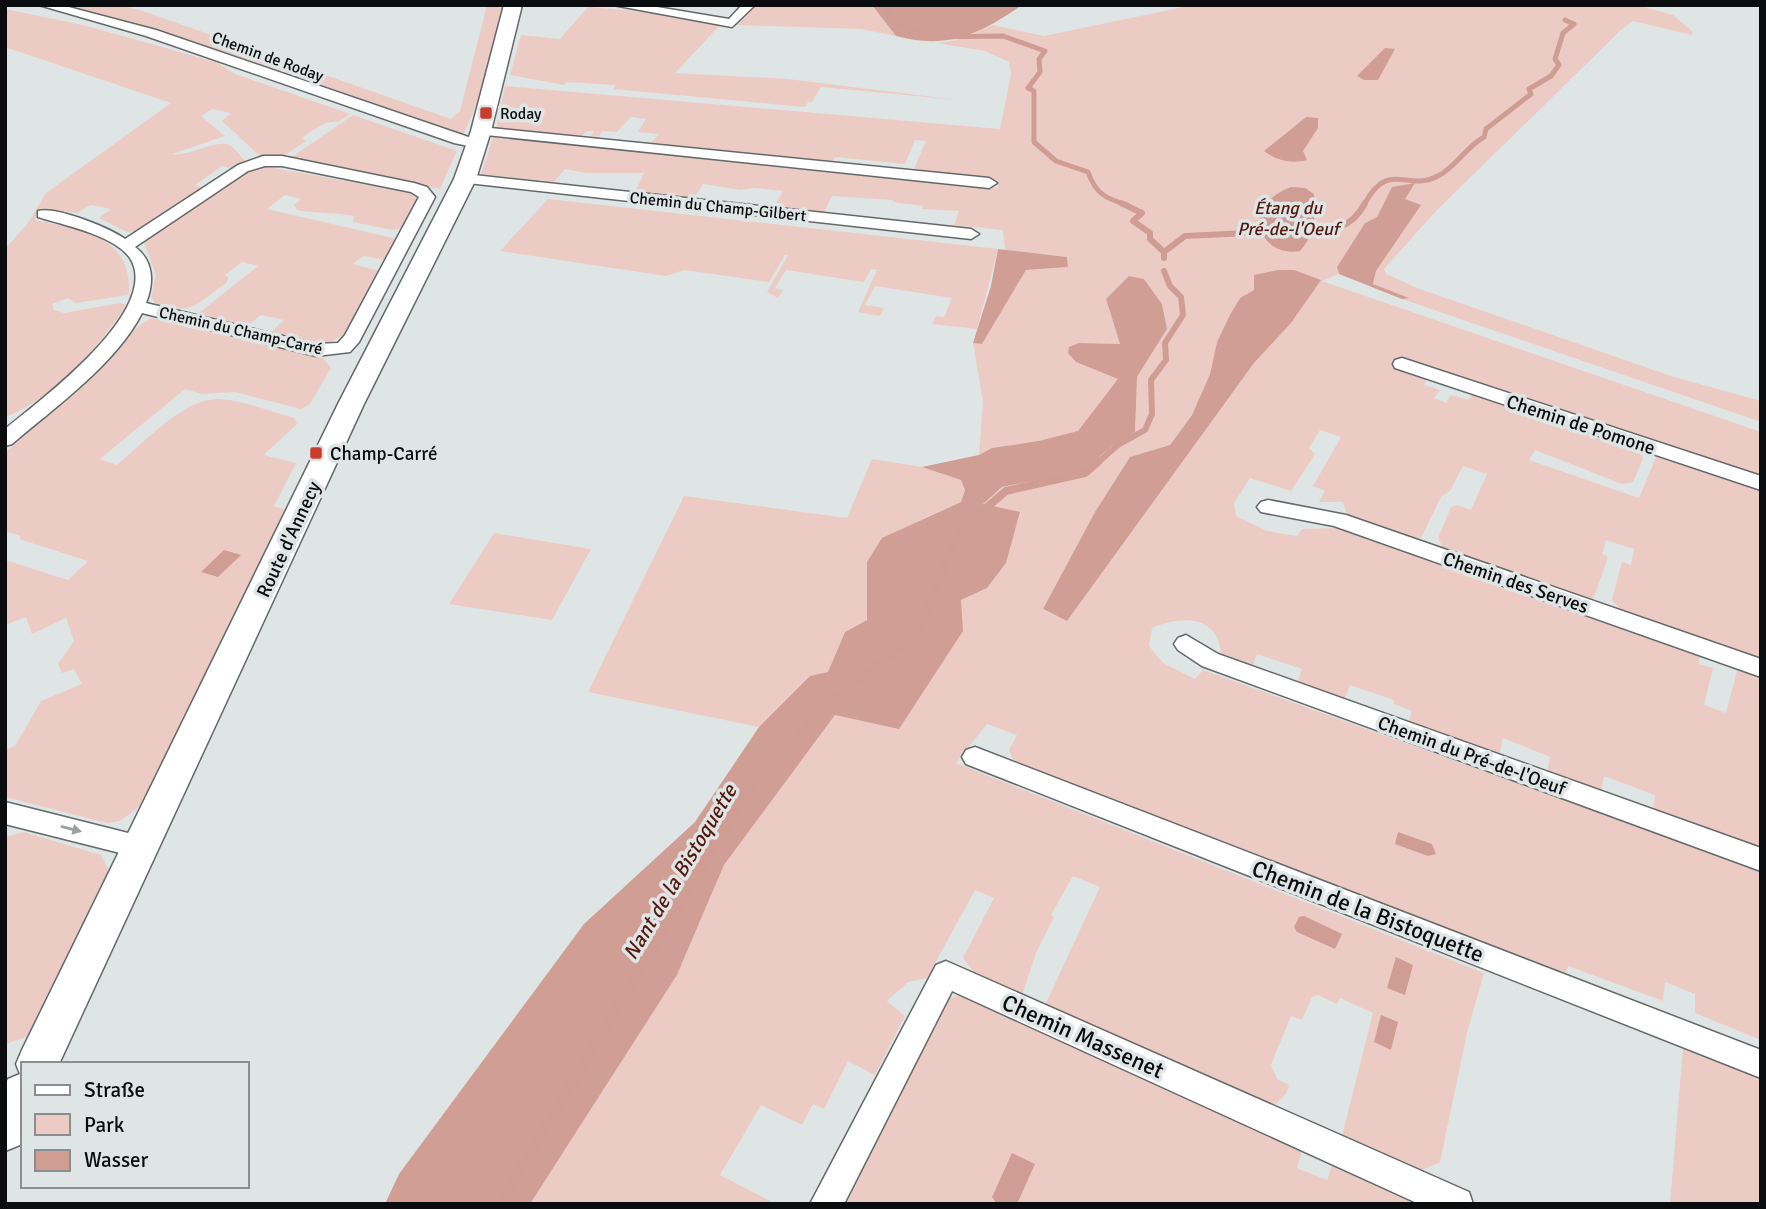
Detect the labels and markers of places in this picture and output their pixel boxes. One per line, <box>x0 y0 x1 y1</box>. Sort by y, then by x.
place label: Roday <box>500 104 542 124</box>
marker: Roday <box>478 105 494 121</box>
place label: Champ-Carré <box>330 442 437 466</box>
marker: Champ-Carré <box>308 445 324 461</box>

